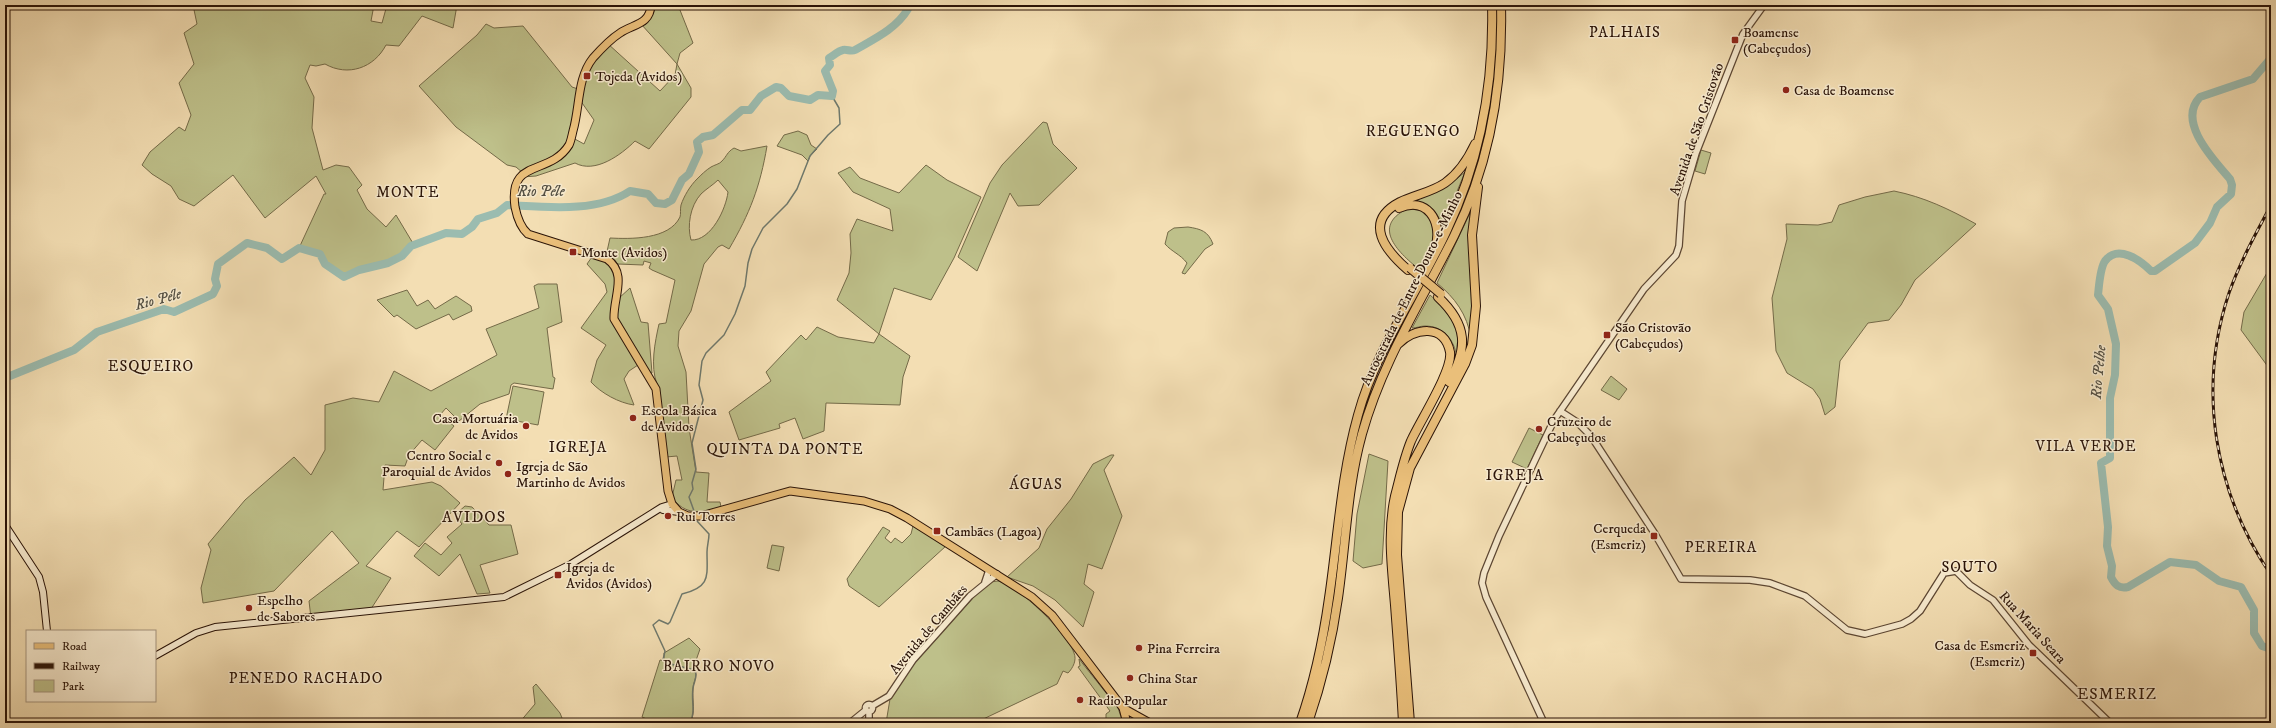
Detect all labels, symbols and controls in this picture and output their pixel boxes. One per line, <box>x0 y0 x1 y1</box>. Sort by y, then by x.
district label: PALHAIS <box>1589 23 1661 42</box>
place label: Boamense (Cabeçudos) <box>1743 24 1811 58</box>
marker: Boamense (Cabeçudos) <box>1730 35 1740 45</box>
street label: Avenida de São Cristovão <box>1666 60 1728 198</box>
place label: Tojeda (Avidos) <box>595 68 682 86</box>
marker: Tojeda (Avidos) <box>582 71 592 81</box>
place label: Casa de Boamense <box>1794 82 1895 100</box>
marker: Casa de Boamense <box>1781 85 1791 95</box>
district label: REGUENGO <box>1366 122 1460 141</box>
water label: Rio Péle <box>516 182 565 201</box>
district label: MONTE <box>376 183 440 202</box>
street label: Autoestrada de Entre-Douro-e-Minho <box>1357 188 1467 389</box>
place label: Monte (Avidos) <box>581 244 667 262</box>
marker: Monte (Avidos) <box>568 247 578 257</box>
water label: Rio Péle <box>132 284 184 315</box>
place label: São Cristovão (Cabeçudos) <box>1615 319 1691 353</box>
marker: São Cristovão (Cabeçudos) <box>1602 330 1612 340</box>
water label: Rio Pelhe <box>2087 344 2110 401</box>
district label: ESQUEIRO <box>108 357 194 376</box>
place label: Escola Básica de Avidos <box>641 402 717 436</box>
place label: Casa Mortuária de Avidos <box>433 410 518 444</box>
marker: Escola Básica de Avidos <box>628 413 638 423</box>
place label: Cruzeiro de Cabeçudos <box>1547 413 1612 447</box>
marker: Casa Mortuária de Avidos <box>521 421 531 431</box>
marker: Cruzeiro de Cabeçudos <box>1534 424 1544 434</box>
district label: VILA VERDE <box>2034 437 2137 456</box>
district label: IGREJA <box>549 438 607 457</box>
district label: QUINTA DA PONTE <box>706 440 864 459</box>
place label: Centro Social e Paroquial de Avidos <box>382 447 491 481</box>
marker: Centro Social e Paroquial de Avidos <box>494 458 504 468</box>
place label: Igreja de São Martinho de Avidos <box>516 458 625 492</box>
district label: IGREJA <box>1486 466 1544 485</box>
marker: Igreja de São Martinho de Avidos <box>503 469 513 479</box>
district label: ÁGUAS <box>1009 474 1063 494</box>
district label: AVIDOS <box>442 507 506 527</box>
place label: Rui Torres <box>676 508 736 526</box>
marker: Rui Torres <box>663 511 673 521</box>
place label: Cerqueda (Esmeriz) <box>1591 520 1646 554</box>
place label: Cambães (Lagoa) <box>945 523 1042 541</box>
marker: Cambães (Lagoa) <box>932 526 942 536</box>
marker: Cerqueda (Esmeriz) <box>1649 531 1659 541</box>
district label: PEREIRA <box>1685 538 1757 557</box>
district label: SOUTO <box>1941 558 1999 577</box>
place label: Igreja de Avidos (Avidos) <box>566 559 652 593</box>
marker: Igreja de Avidos (Avidos) <box>553 570 563 580</box>
street label: Avenida de Cambães <box>886 581 972 678</box>
street label: Rua Maria Seara <box>1995 588 2070 668</box>
place label: Espelho de Sabores <box>257 592 315 626</box>
marker: Espelho de Sabores <box>244 603 254 613</box>
legend <box>26 630 156 702</box>
place label: Casa de Esmeriz (Esmeriz) <box>1935 637 2025 671</box>
text: Road <box>62 639 87 654</box>
place label: Pina Ferreira <box>1147 640 1220 658</box>
marker: Pina Ferreira <box>1134 643 1144 653</box>
marker: Casa de Esmeriz (Esmeriz) <box>2028 648 2038 658</box>
district label: BAIRRO NOVO <box>663 657 775 676</box>
text: Railway <box>62 659 100 674</box>
district label: PENEDO RACHADO <box>229 669 383 688</box>
place label: China Star <box>1138 670 1198 688</box>
marker: China Star <box>1125 673 1135 683</box>
text: Park <box>62 679 84 694</box>
district label: ESMERIZ <box>2077 684 2157 704</box>
place label: Radio Popular <box>1088 692 1168 710</box>
marker: Radio Popular <box>1075 695 1085 705</box>

